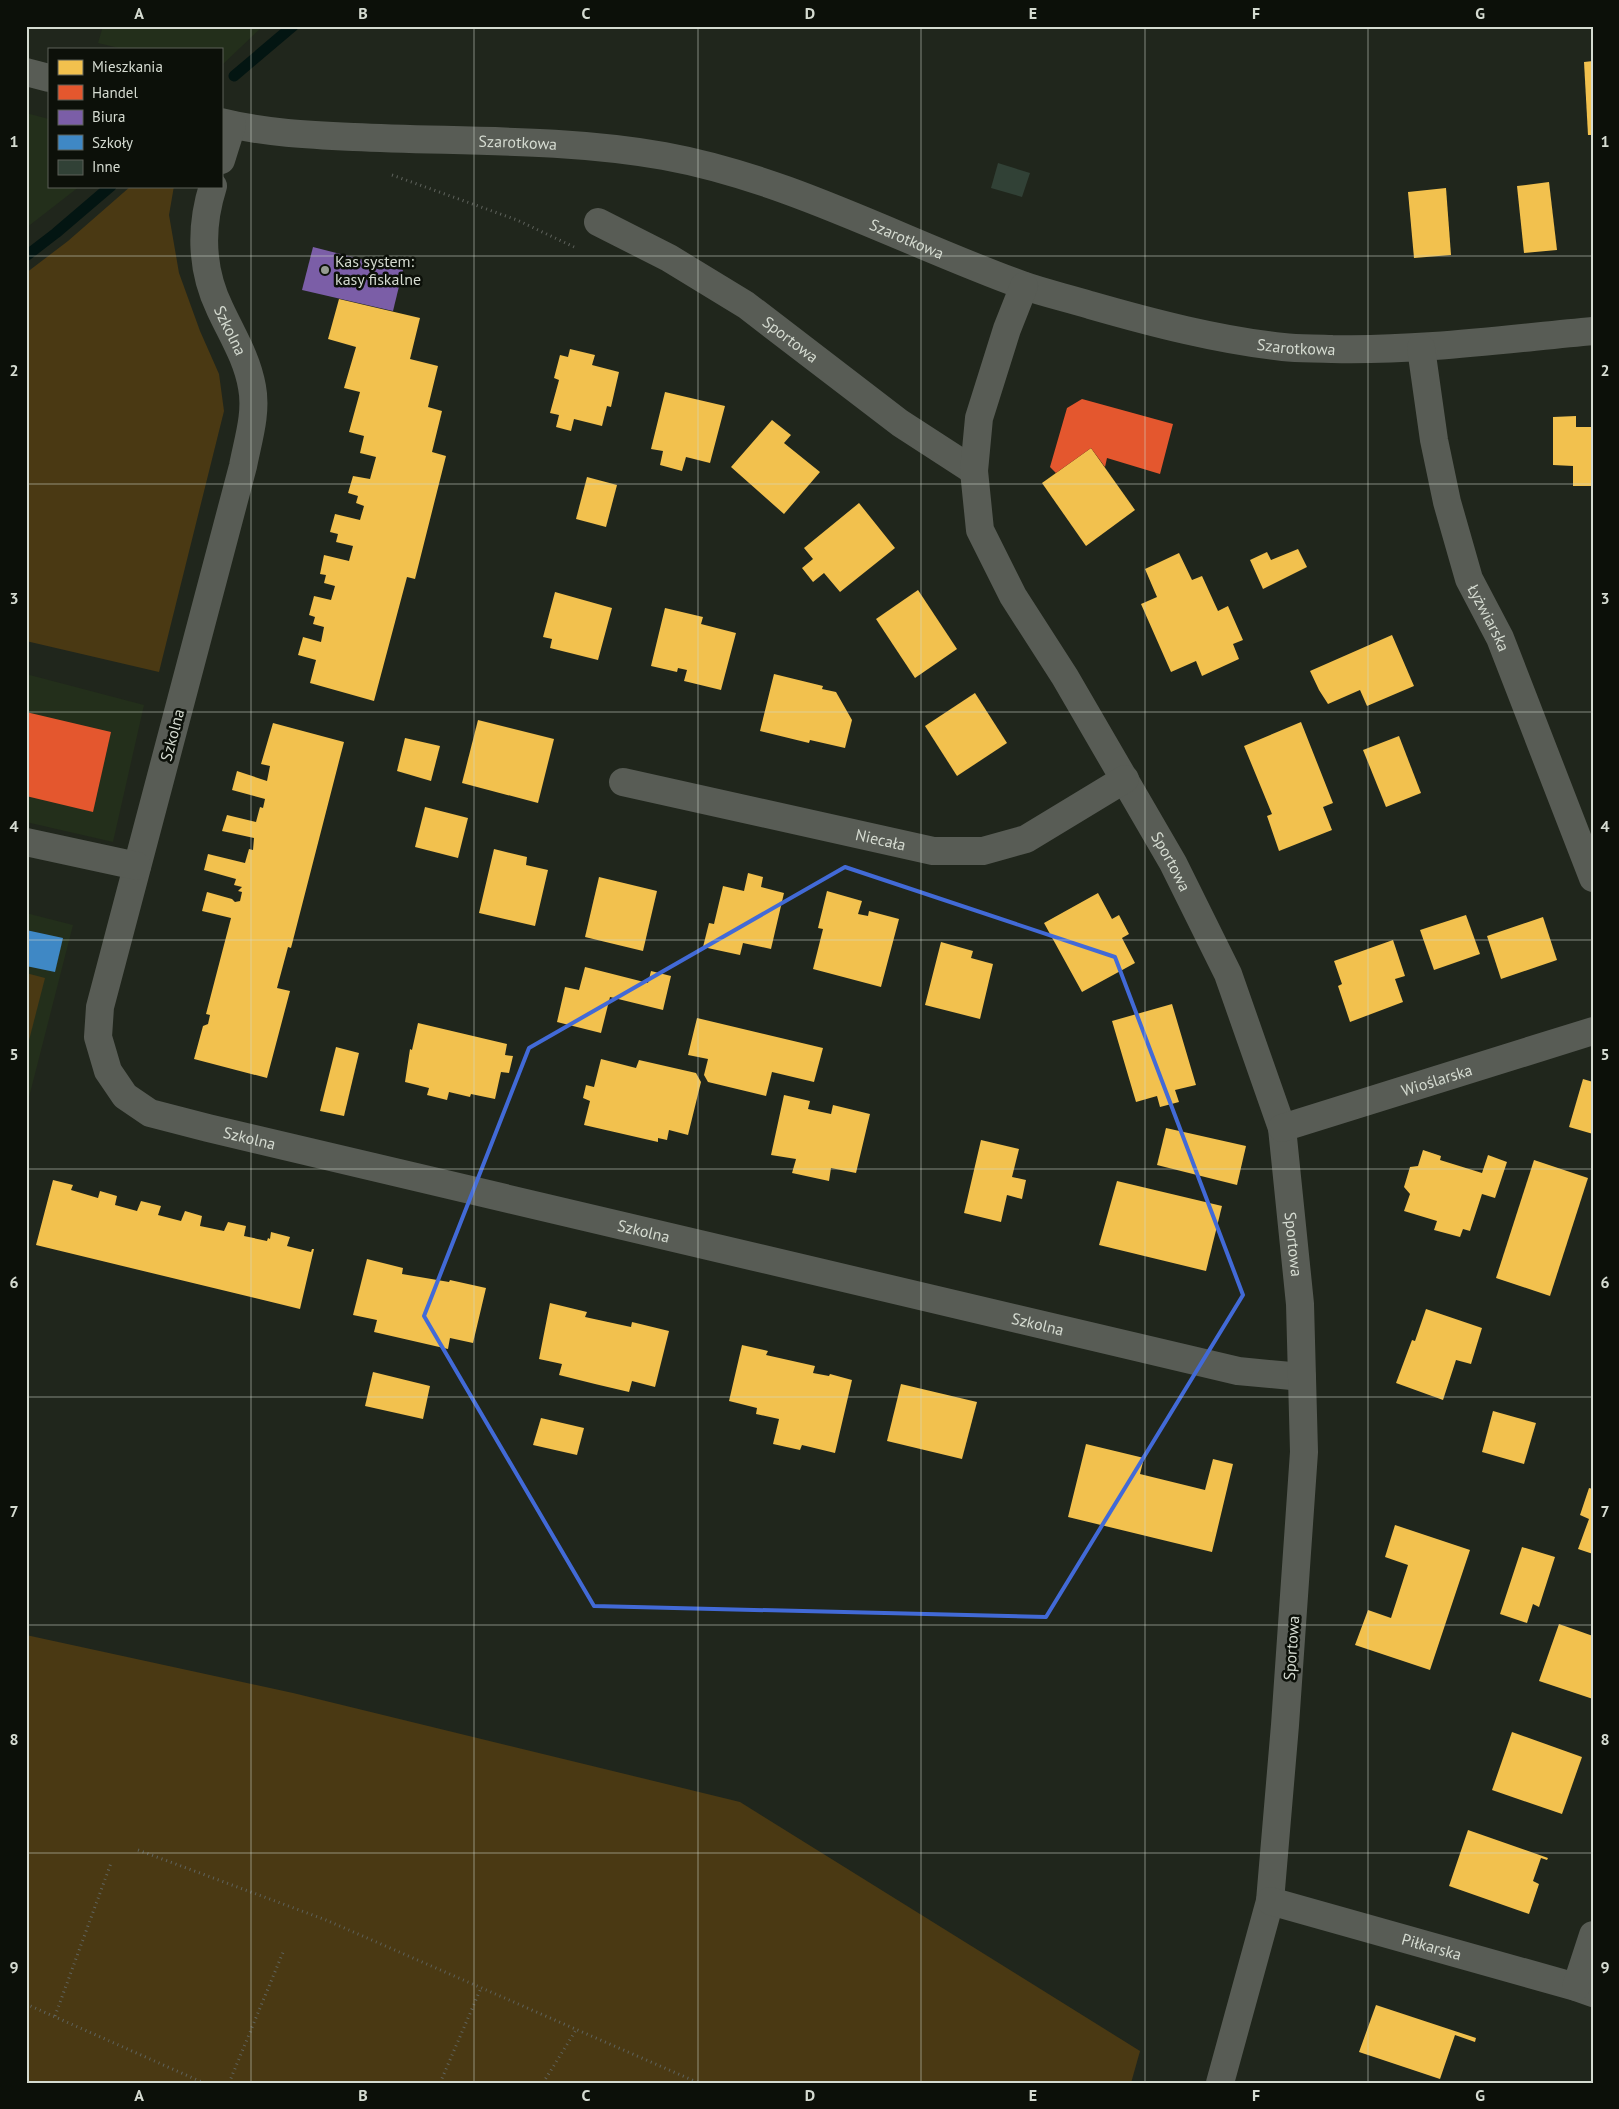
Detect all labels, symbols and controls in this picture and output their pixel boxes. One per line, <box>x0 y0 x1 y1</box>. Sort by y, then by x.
text: A <box>134 3 144 23</box>
text: B <box>358 3 368 23</box>
text: C <box>582 3 591 23</box>
text: D <box>805 3 815 23</box>
text: E <box>1029 3 1037 23</box>
text: F <box>1252 3 1260 23</box>
text: G <box>1475 3 1485 23</box>
legend <box>48 48 222 188</box>
text: Mieszkania <box>92 57 163 76</box>
text: Handel <box>92 83 138 102</box>
text: Biura <box>92 107 125 126</box>
text: 1 <box>9 131 19 151</box>
street label: Szarotkowa <box>478 131 558 154</box>
text: 1 <box>1600 131 1610 151</box>
text: Szkoły <box>92 133 133 152</box>
text: Inne <box>92 157 120 176</box>
street label: Szarotkowa <box>867 214 947 263</box>
place label: Kas system: kasy fiskalne <box>335 251 421 289</box>
marker: Kas system: kasy fiskalne <box>319 264 331 276</box>
street label: Szkolna <box>210 302 251 358</box>
street label: Sportowa <box>759 311 822 367</box>
street label: Szarotkowa <box>1256 334 1336 359</box>
text: 2 <box>9 360 19 380</box>
text: 2 <box>1600 360 1610 380</box>
street label: Łyżwiarska <box>1463 581 1514 654</box>
text: 3 <box>9 588 19 608</box>
text: 3 <box>1600 588 1610 608</box>
street label: Szkolna <box>155 707 189 763</box>
text: 4 <box>9 816 19 836</box>
text: 4 <box>1600 816 1610 836</box>
street label: Niecała <box>854 824 908 855</box>
street label: Sportowa <box>1147 828 1195 895</box>
text: 5 <box>9 1044 19 1064</box>
text: 5 <box>1600 1044 1610 1064</box>
street label: Wioślarska <box>1399 1059 1475 1100</box>
street label: Szkolna <box>221 1122 278 1154</box>
street label: Sportowa <box>1281 1211 1307 1277</box>
street label: Szkolna <box>616 1215 672 1247</box>
text: 6 <box>9 1272 19 1292</box>
text: 6 <box>1600 1272 1610 1292</box>
street label: Szkolna <box>1010 1308 1066 1340</box>
text: 7 <box>9 1501 19 1521</box>
text: 7 <box>1600 1501 1610 1521</box>
street label: Sportowa <box>1279 1615 1303 1681</box>
text: 8 <box>9 1729 19 1749</box>
text: 8 <box>1600 1729 1610 1749</box>
street label: Piłkarska <box>1399 1929 1464 1964</box>
text: 9 <box>9 1957 19 1977</box>
text: 9 <box>1600 1957 1610 1977</box>
text: A <box>134 2085 144 2105</box>
text: B <box>358 2085 368 2105</box>
text: C <box>582 2085 591 2105</box>
text: D <box>805 2085 815 2105</box>
text: E <box>1029 2085 1037 2105</box>
text: F <box>1252 2085 1260 2105</box>
text: G <box>1475 2085 1485 2105</box>

